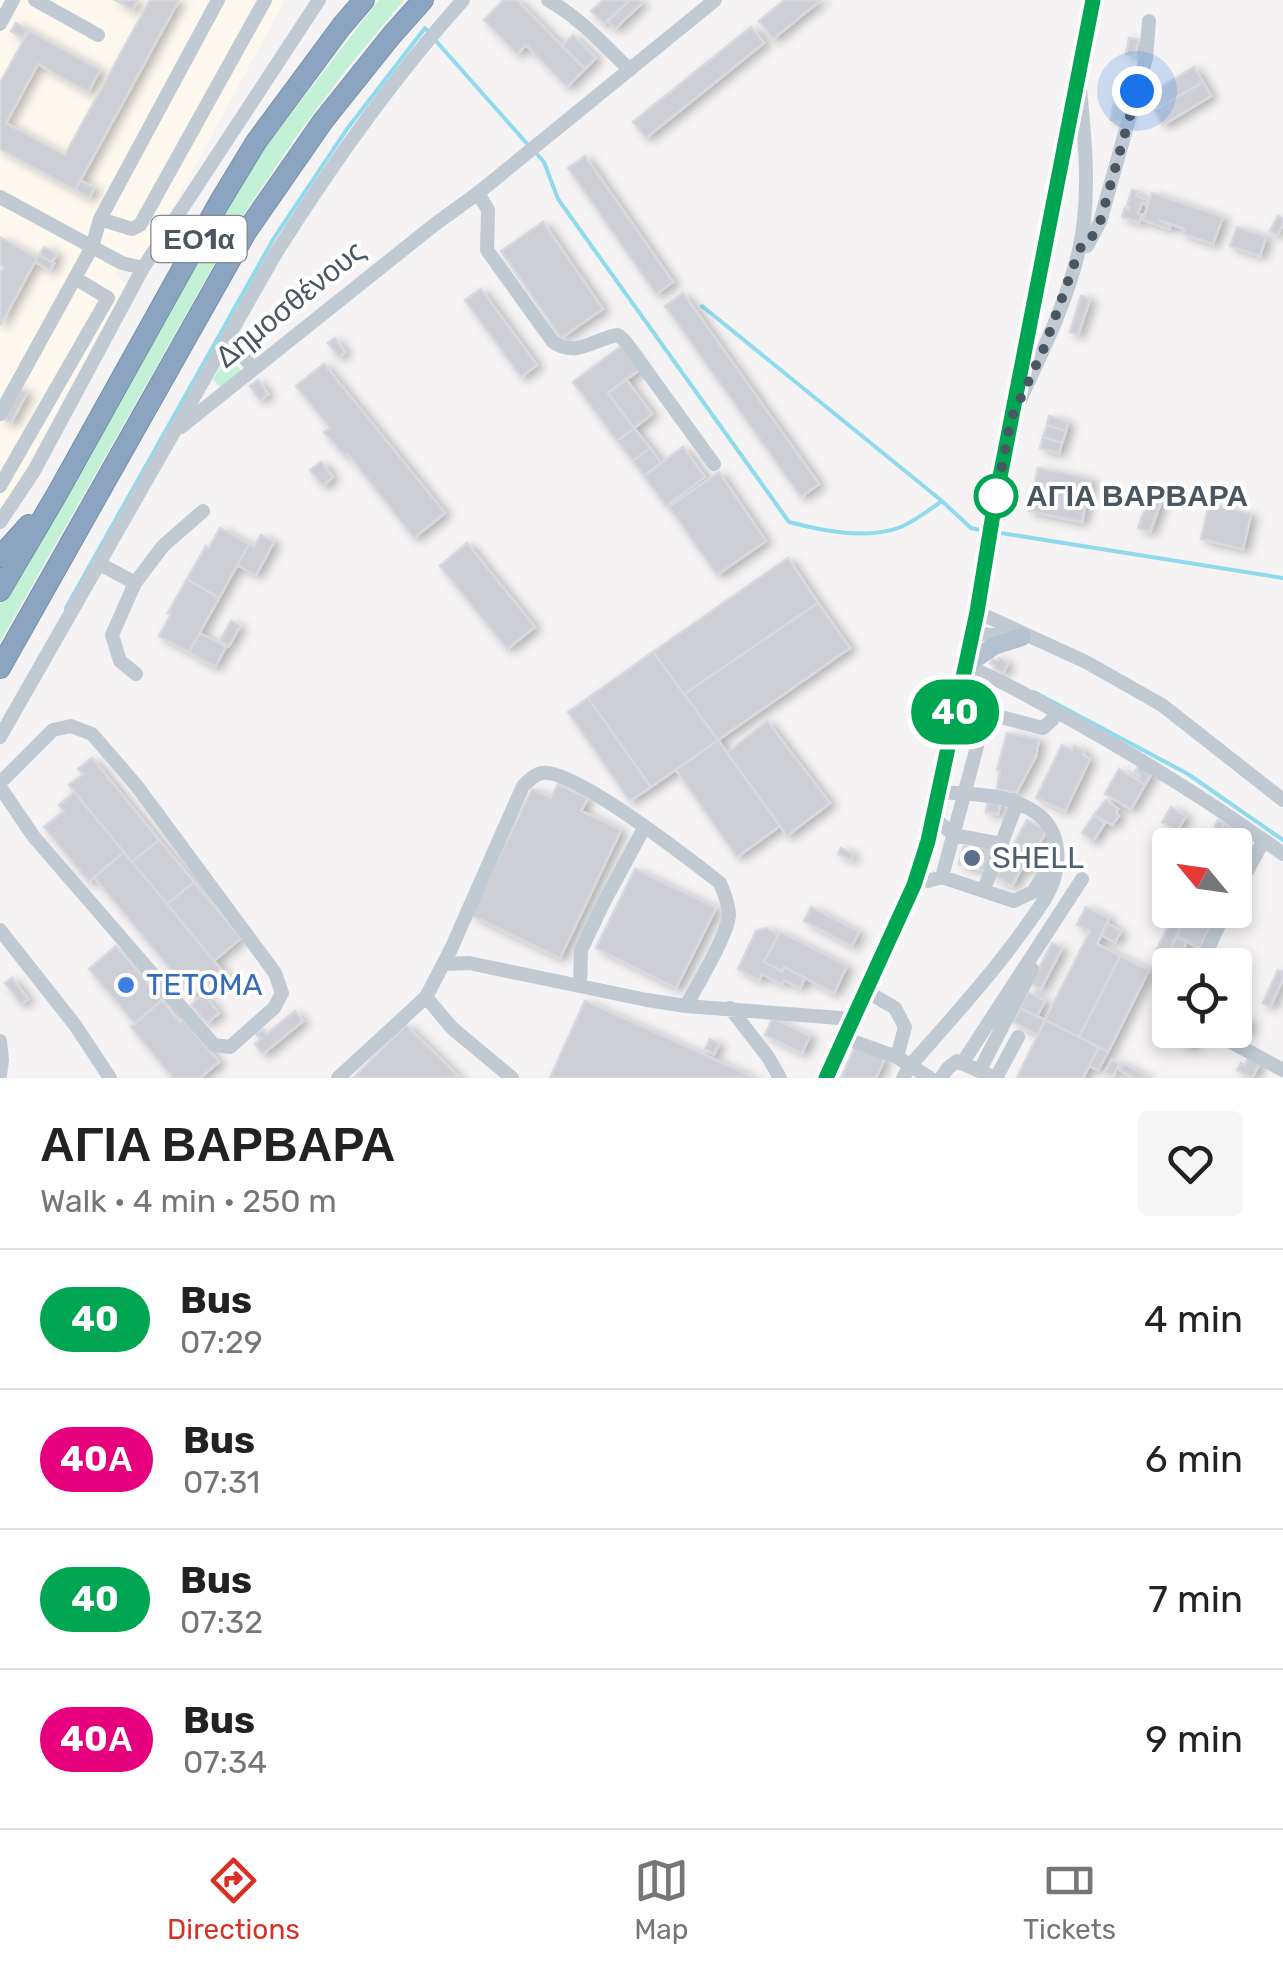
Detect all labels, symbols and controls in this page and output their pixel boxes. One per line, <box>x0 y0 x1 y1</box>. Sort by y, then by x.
your location <box>1112 66 1162 116</box>
road number: ΕΟ1α <box>152 216 246 262</box>
street label: Δημοσθένους <box>208 233 372 375</box>
marker: ΑΓΙΑ ΒΑΡΒΑΡΑ <box>975 475 1017 517</box>
place label: ΑΓΙΑ ΒΑΡΒΑΡΑ <box>1026 478 1248 514</box>
line badge: 40 <box>910 680 1000 744</box>
text: 40 <box>931 691 979 733</box>
north arrow <box>1152 828 1252 928</box>
map controls <box>1152 828 1252 1048</box>
place label: SHELL <box>992 840 1084 876</box>
marker: SHELL <box>961 847 983 869</box>
button: locate <box>1152 948 1252 1048</box>
place label: TETOMA <box>146 967 263 1003</box>
marker: TETOMA <box>115 974 137 996</box>
button: heart <box>1138 1111 1243 1216</box>
text: ΑΓΙΑ ΒΑΡΒΑΡΑ <box>40 1116 396 1173</box>
text: Walk · 4 min · 250 m <box>40 1182 337 1220</box>
text: Bus <box>180 1277 252 1323</box>
text: 4 min <box>1144 1296 1243 1342</box>
text: 40 <box>71 1298 119 1340</box>
text: 07:29 <box>180 1323 263 1361</box>
text: Bus <box>183 1417 255 1463</box>
text: 6 min <box>1145 1436 1243 1482</box>
text: 40Α <box>60 1438 133 1480</box>
text: 07:31 <box>183 1463 260 1501</box>
text: Bus <box>180 1557 252 1603</box>
text: 7 min <box>1148 1576 1243 1622</box>
text: 40 <box>71 1578 119 1620</box>
text: 07:32 <box>180 1603 263 1641</box>
text: Bus <box>183 1697 255 1743</box>
text: 9 min <box>1145 1716 1243 1762</box>
text: 40Α <box>60 1718 133 1760</box>
text: 07:34 <box>183 1743 267 1781</box>
tab: Directions <box>167 1853 300 1946</box>
tab: Map <box>634 1853 689 1946</box>
tab: Tickets <box>1023 1853 1116 1946</box>

